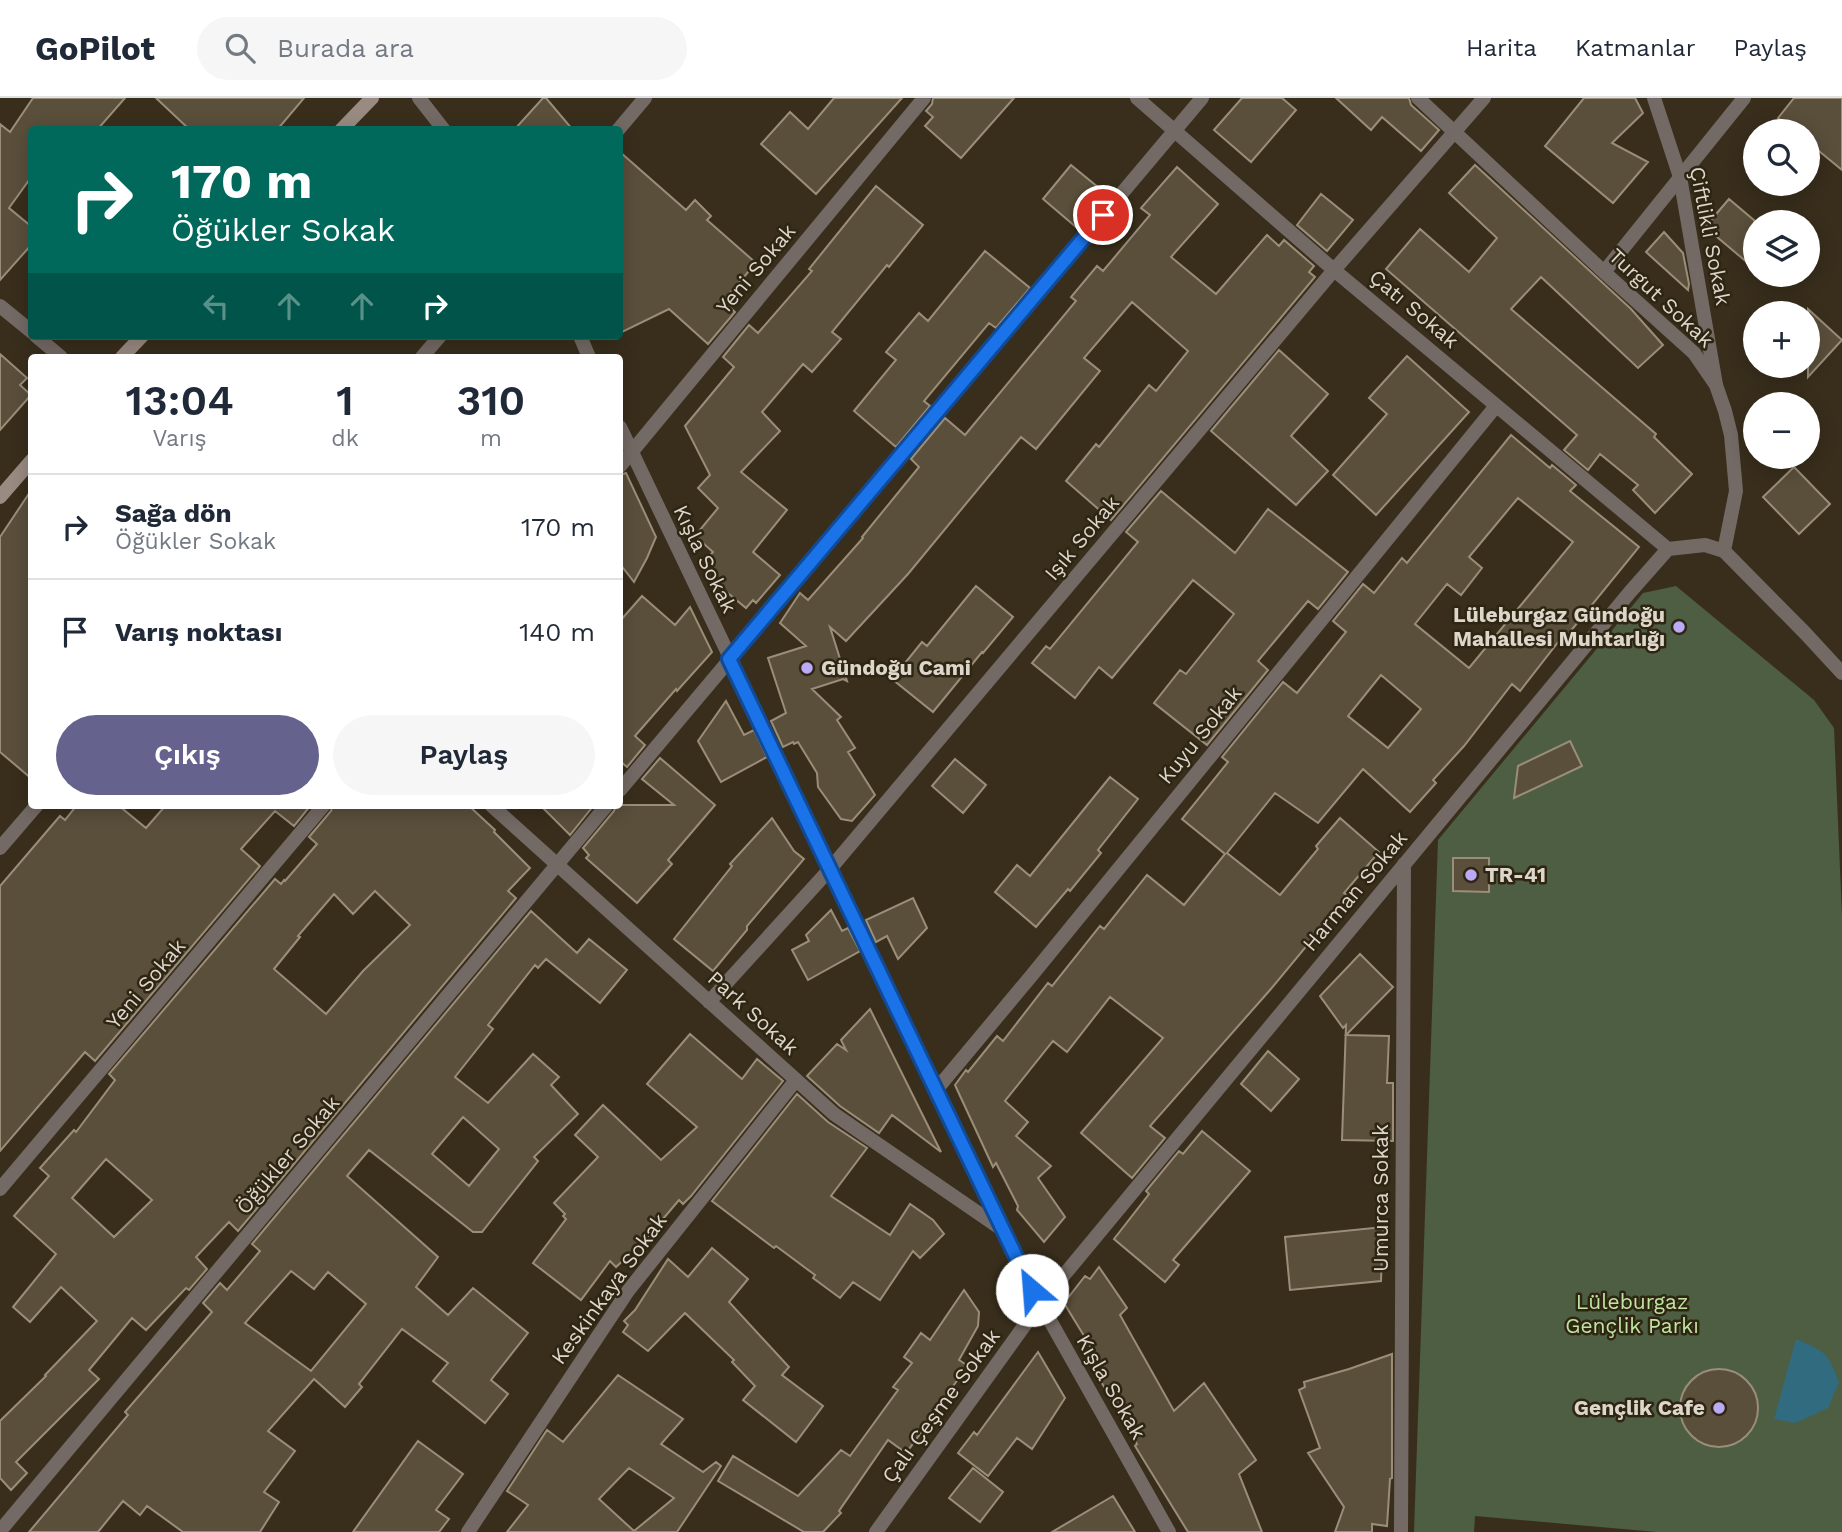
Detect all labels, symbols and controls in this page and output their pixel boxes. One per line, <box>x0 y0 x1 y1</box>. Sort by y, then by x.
search box <box>197 17 687 80</box>
text: GoPilot <box>35 29 155 68</box>
icon: search <box>221 29 259 67</box>
text: Burada ara <box>277 33 414 63</box>
text: Harita <box>1466 34 1537 62</box>
text: Katmanlar <box>1575 34 1696 62</box>
text: Paylaş <box>1734 34 1807 62</box>
map controls <box>1743 119 1820 469</box>
button: search <box>1743 119 1820 196</box>
text: 170 m <box>171 152 312 210</box>
icon: right <box>56 154 147 245</box>
street label: Çiftlikli Sokak <box>1685 164 1736 307</box>
pin <box>1073 185 1133 245</box>
icon: arrive <box>1084 196 1122 234</box>
button: layers <box>1743 210 1820 287</box>
text: Öğükler Sokak <box>171 211 395 249</box>
street label: Yeni Sokak <box>711 218 801 319</box>
street label: Turgut Sokak <box>1604 243 1719 353</box>
street label: Çatı Sokak <box>1365 264 1464 353</box>
icon: left <box>197 287 235 325</box>
icon: ahead <box>270 287 308 325</box>
icon: ahead <box>343 287 381 325</box>
icon: right <box>416 287 454 325</box>
button: + <box>1743 301 1820 378</box>
text: 13:04 <box>126 376 234 425</box>
text: 1 <box>336 376 354 425</box>
text: 310 <box>456 376 525 425</box>
button: − <box>1743 392 1820 469</box>
text: Varış <box>153 425 207 452</box>
text: dk <box>331 425 359 452</box>
text: m <box>480 425 502 452</box>
street label: Işık Sokak <box>1039 490 1124 585</box>
text: Sağa dön <box>115 498 232 528</box>
street label: Kışla Sokak <box>669 501 742 617</box>
icon: right <box>56 508 94 546</box>
text: 170 m <box>521 512 595 542</box>
text: Öğükler Sokak <box>115 528 276 555</box>
place label: Lüleburgaz Gündoğu Mahallesi Muhtarlığı <box>1453 602 1665 651</box>
icon: arrive <box>56 613 94 651</box>
text: Varış noktası <box>115 617 282 647</box>
text: 140 m <box>519 617 595 647</box>
marker: Lüleburgaz Gündoğu Mahallesi Muhtarlığı <box>1671 619 1687 635</box>
place label: Gündoğu Cami <box>821 655 971 680</box>
marker: Gündoğu Cami <box>799 660 815 676</box>
street label: Kuyu Sokak <box>1153 681 1247 789</box>
button: Çıkış <box>56 715 319 795</box>
button: Paylaş <box>333 715 595 795</box>
street label: Harman Sokak <box>1297 825 1412 956</box>
place label: TR-41 <box>1485 862 1546 887</box>
marker: TR-41 <box>1463 867 1479 883</box>
street label: Yeni Sokak <box>101 933 191 1034</box>
street label: Park Sokak <box>703 965 804 1060</box>
street label: Öğükler Sokak <box>231 1090 345 1219</box>
street label: Umurca Sokak <box>1368 1124 1393 1272</box>
street label: Keskinkaya Sokak <box>546 1208 672 1369</box>
position arrow <box>995 1253 1069 1327</box>
park label: Lüleburgaz Gençlik Parkı <box>1565 1289 1699 1338</box>
street label: Çalı Çeşme Sokak <box>876 1324 1005 1487</box>
street label: Kışla Sokak <box>1071 1330 1152 1444</box>
place label: Gençlik Cafe <box>1574 1395 1705 1420</box>
marker: Gençlik Cafe <box>1711 1400 1727 1416</box>

